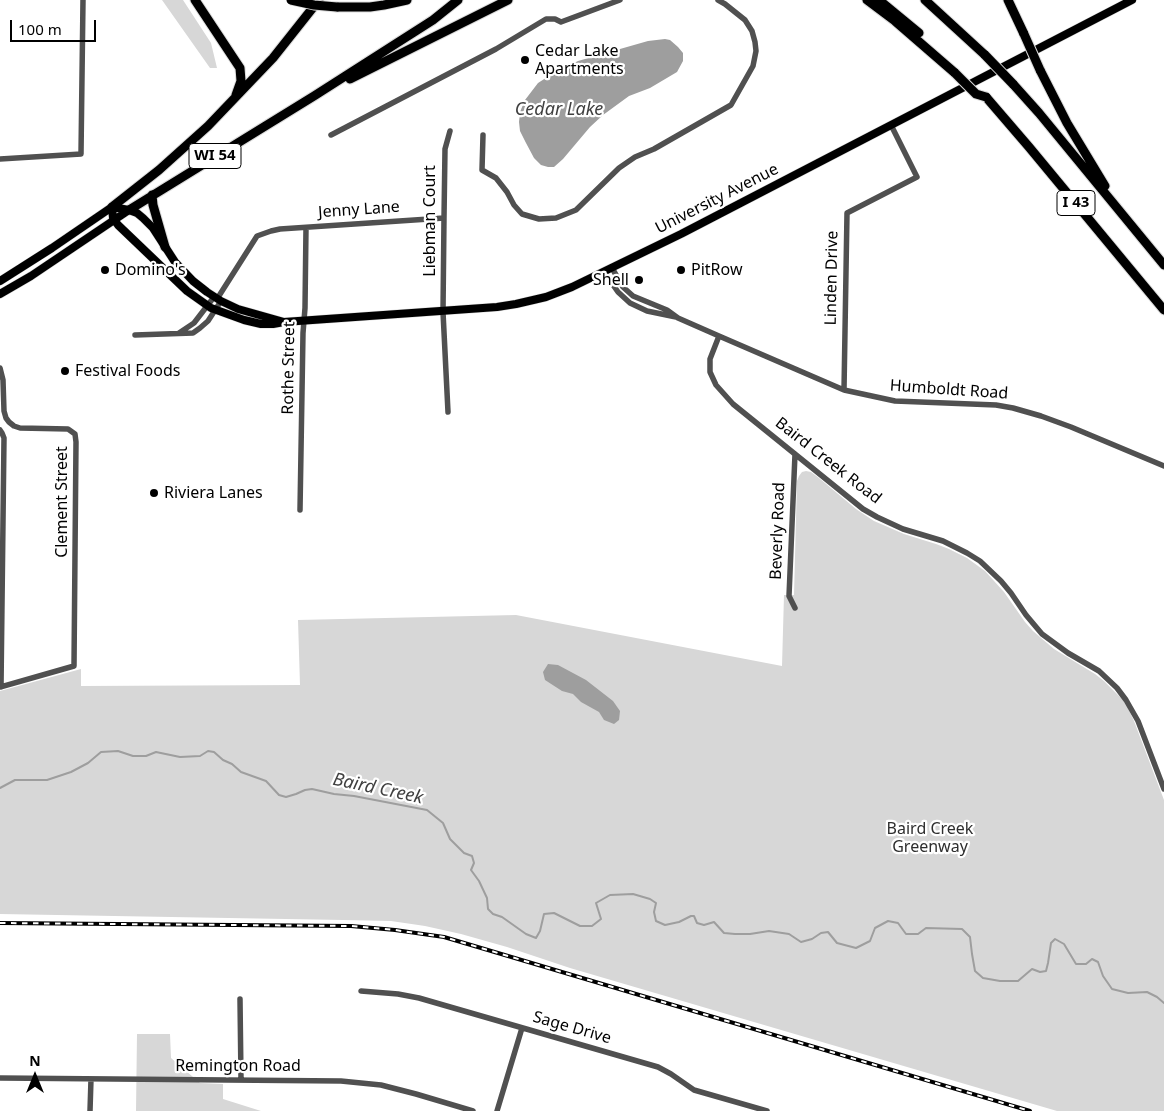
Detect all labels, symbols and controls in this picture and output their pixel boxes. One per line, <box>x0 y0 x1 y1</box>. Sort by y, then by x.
scale bar <box>12 10 99 42</box>
text: 100 m <box>18 19 62 39</box>
place label: Cedar Lake Apartments <box>535 41 624 79</box>
marker: Cedar Lake Apartments <box>519 54 531 66</box>
water label: Cedar Lake <box>515 99 603 121</box>
road number: WI 54 <box>189 144 241 168</box>
street label: University Avenue <box>652 160 782 238</box>
street label: Liebman Court <box>420 165 440 277</box>
road number: I 43 <box>1057 190 1095 216</box>
street label: Jenny Lane <box>318 198 400 222</box>
street label: Linden Drive <box>822 230 842 326</box>
place label: Domino's <box>115 260 186 280</box>
place label: PitRow <box>691 260 742 280</box>
marker: Domino's <box>99 264 111 276</box>
marker: PitRow <box>675 264 687 276</box>
place label: Shell <box>593 270 629 290</box>
marker: Shell <box>633 274 645 286</box>
street label: Rothe Street <box>279 321 299 415</box>
place label: Festival Foods <box>75 361 180 381</box>
marker: Festival Foods <box>59 365 71 377</box>
street label: Humboldt Road <box>889 376 1009 404</box>
street label: Baird Creek Road <box>771 414 885 508</box>
street label: Clement Street <box>52 446 72 558</box>
street label: Beverly Road <box>767 482 789 580</box>
place label: Riviera Lanes <box>164 483 263 503</box>
marker: Riviera Lanes <box>148 487 160 499</box>
water label: Baird Creek <box>331 769 425 809</box>
park label: Baird Creek Greenway <box>887 819 973 857</box>
street label: Sage Drive <box>531 1008 613 1048</box>
north arrow <box>10 1051 60 1101</box>
text: N <box>29 1051 41 1070</box>
street label: Remington Road <box>175 1056 301 1076</box>

